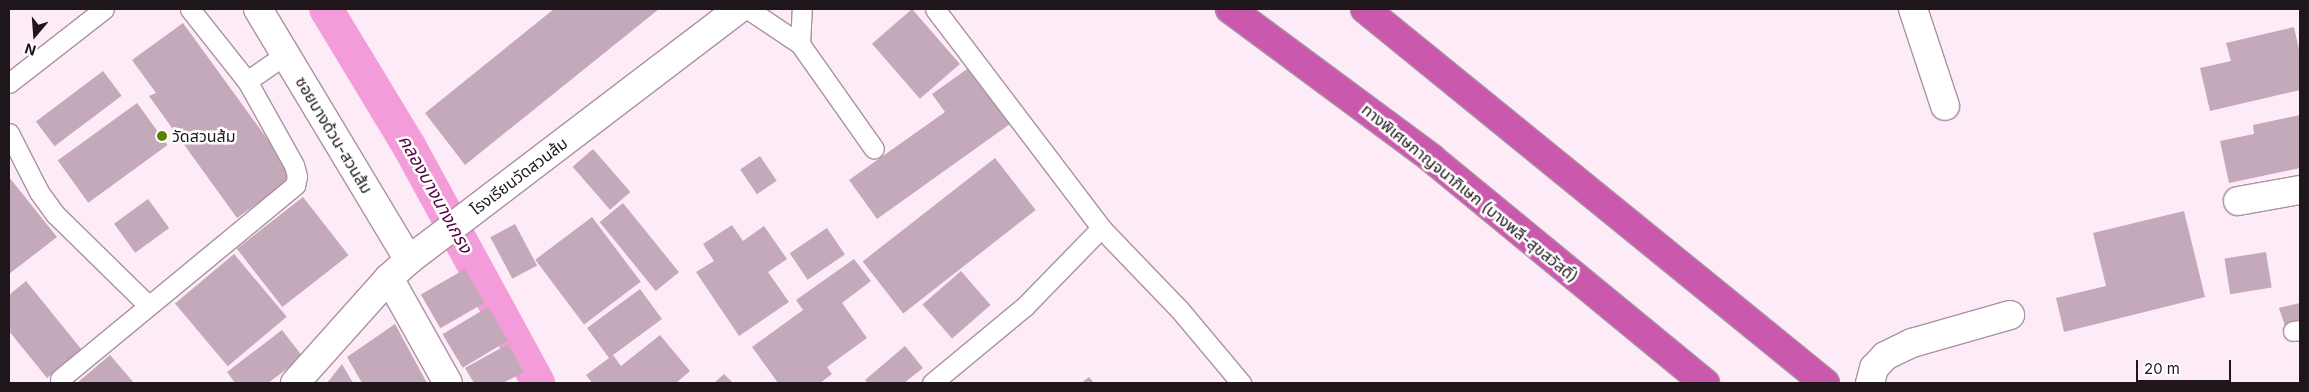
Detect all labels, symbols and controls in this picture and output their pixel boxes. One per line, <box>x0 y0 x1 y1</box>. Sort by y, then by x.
north arrow <box>10 10 60 60</box>
text: N <box>23 40 38 59</box>
street label: ซอยบางด้วน-สวนส้ม <box>292 73 376 197</box>
street label: ทางพิเศษกาญจนาภิเษก (บางพลี-สุขสวัสดิ์) <box>1358 100 1582 286</box>
place label: วัดสวนส้ม <box>172 126 236 146</box>
marker: วัดสวนส้ม <box>156 130 168 142</box>
water label: คลองบางนางเกรง <box>394 131 476 257</box>
street label: โรงเรียนวัดสวนส้ม <box>467 133 571 219</box>
scale bar <box>2139 350 2234 382</box>
text: 20 m <box>2144 359 2180 378</box>

